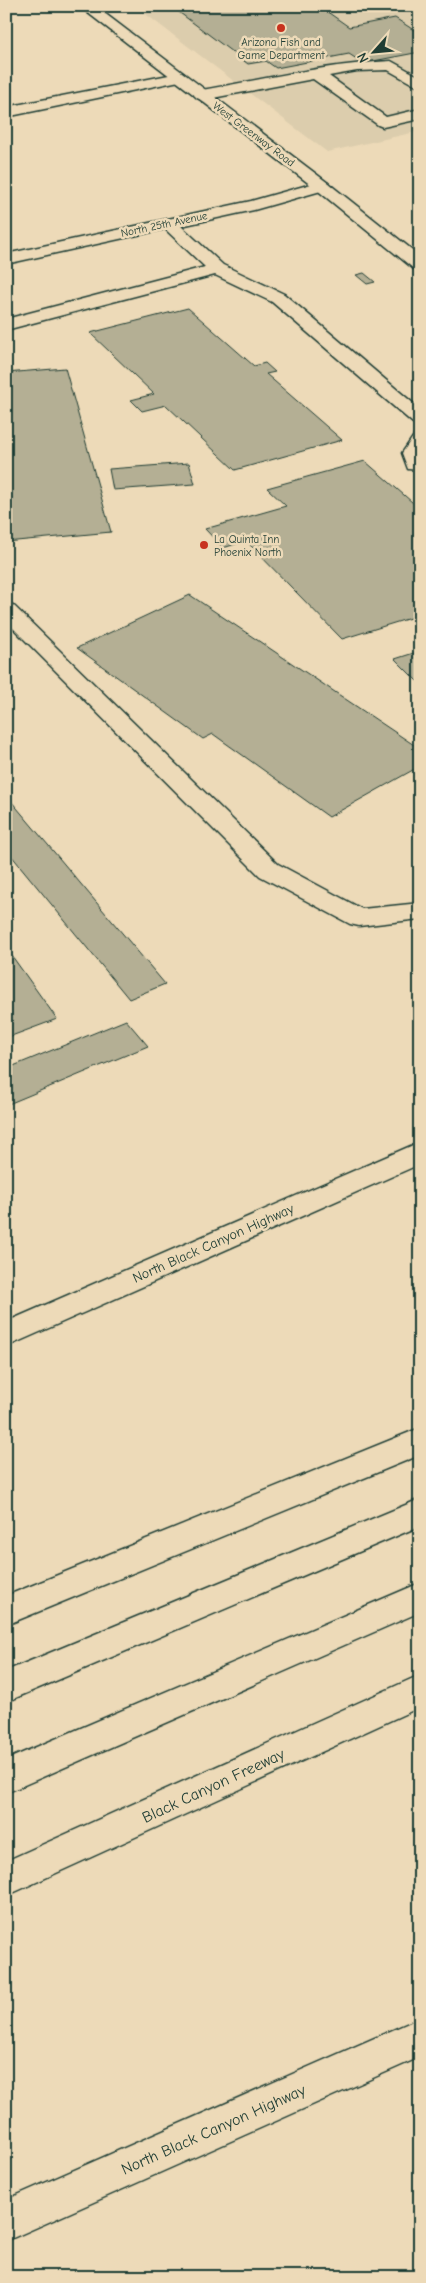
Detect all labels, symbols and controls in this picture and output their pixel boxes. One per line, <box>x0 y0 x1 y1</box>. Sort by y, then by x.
marker: Arizona Fish and Game Department <box>275 22 287 34</box>
north arrow <box>348 28 398 78</box>
place label: Arizona Fish and Game Department <box>237 36 325 62</box>
text: N <box>353 50 373 66</box>
street label: West Greenway Road <box>210 99 297 170</box>
street label: North 25th Avenue <box>120 209 209 240</box>
place label: La Quinta Inn Phoenix North <box>214 533 281 559</box>
marker: La Quinta Inn Phoenix North <box>198 539 210 551</box>
street label: North Black Canyon Highway <box>130 1200 297 1287</box>
street label: Black Canyon Freeway <box>139 1745 288 1827</box>
street label: North Black Canyon Highway <box>118 2081 309 2179</box>

